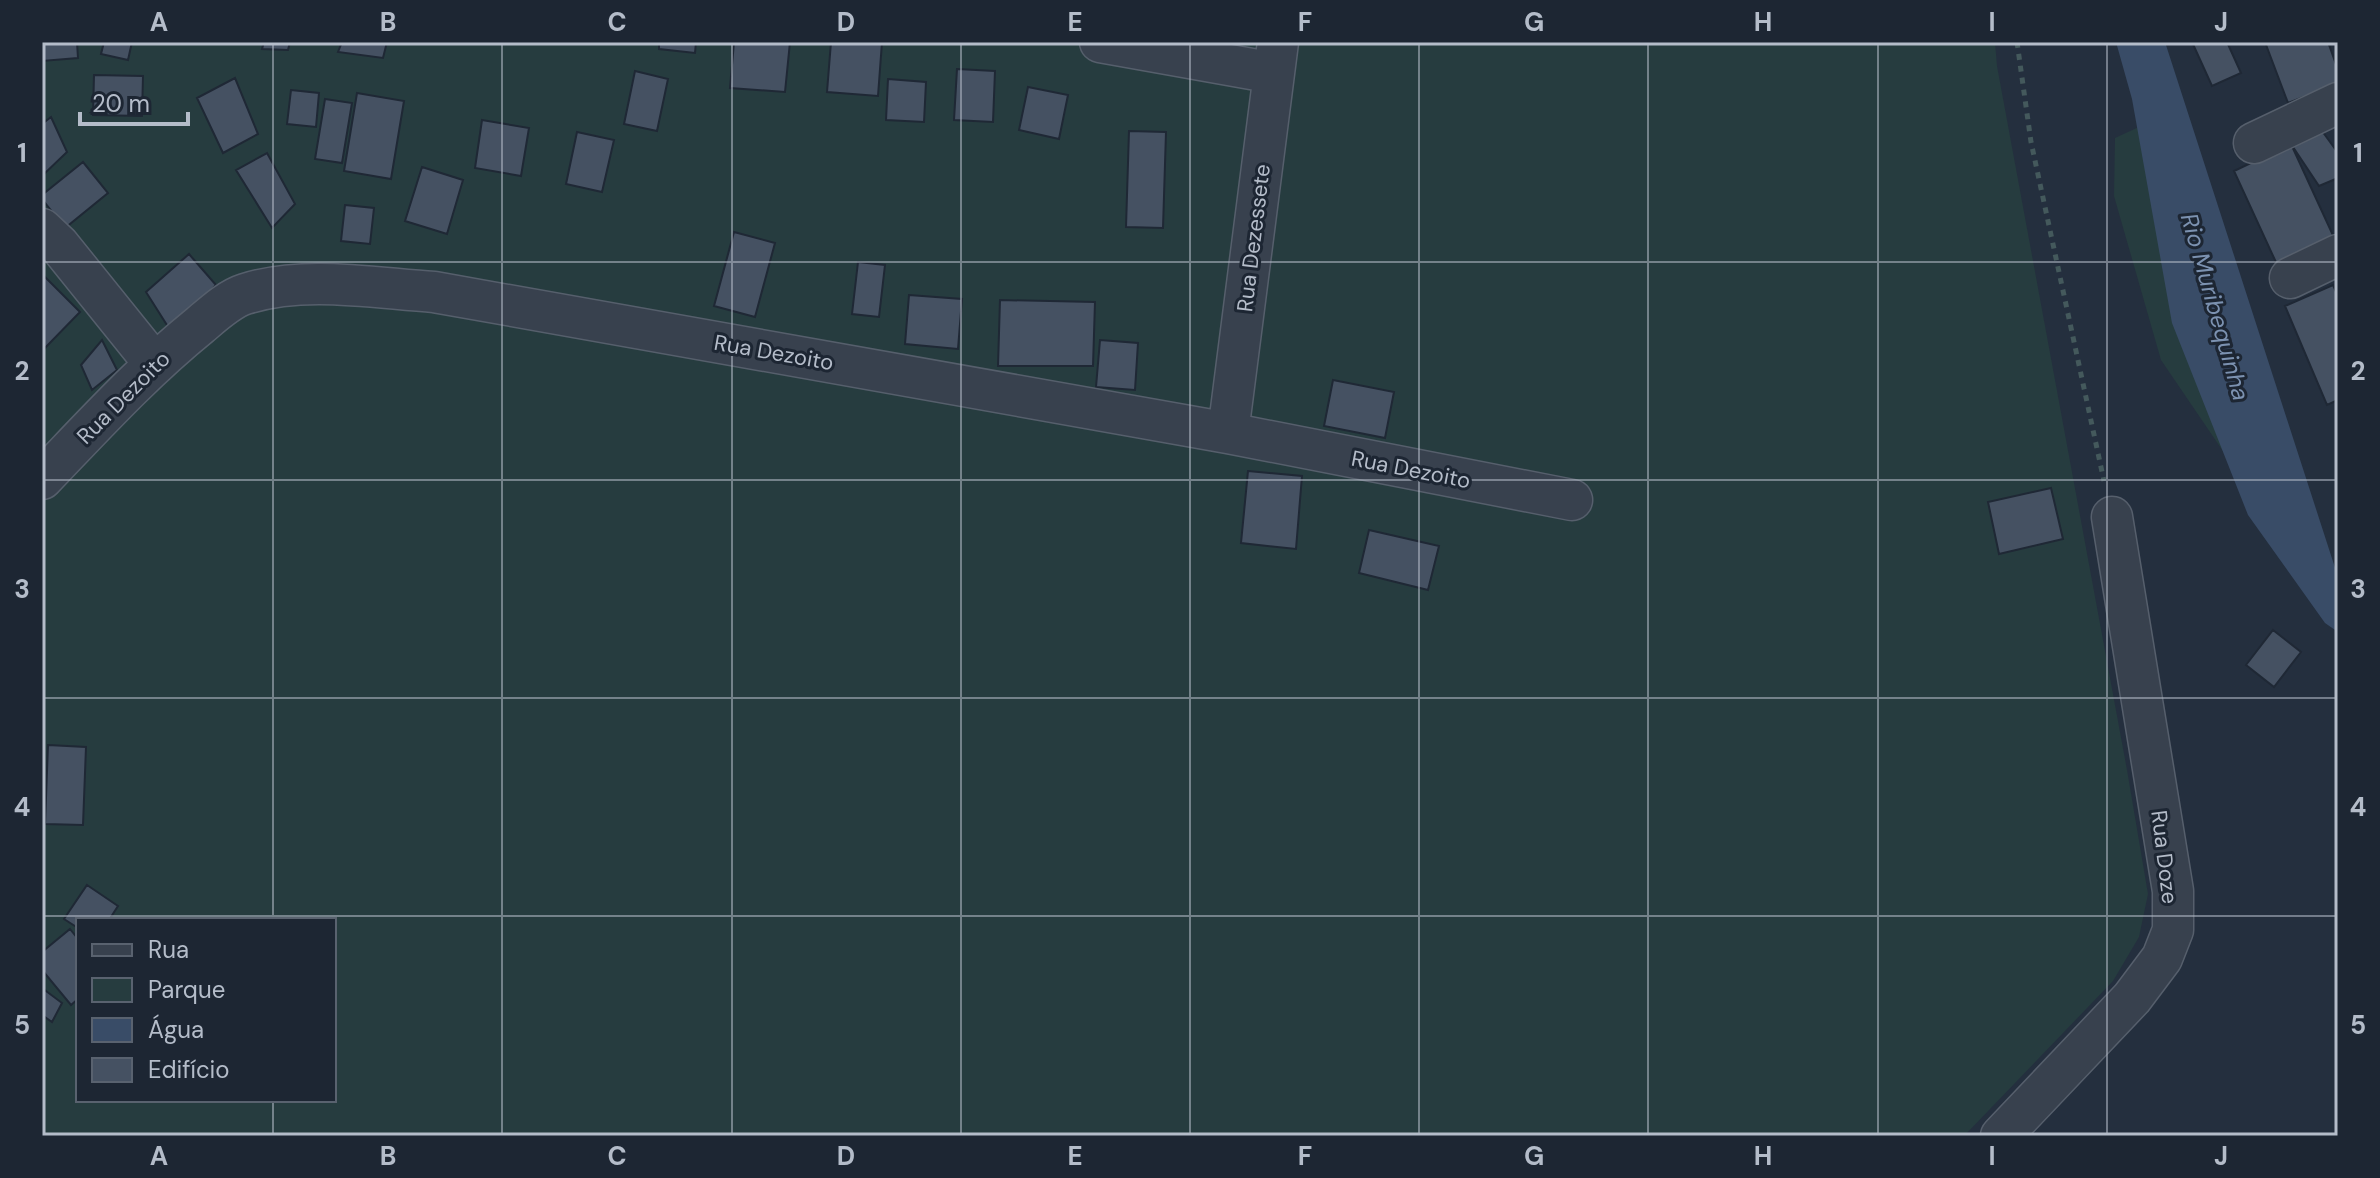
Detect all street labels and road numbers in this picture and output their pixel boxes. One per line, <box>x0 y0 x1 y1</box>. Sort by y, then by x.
street label: Rua Dezessete <box>1230 162 1277 314</box>
street label: Rua Dezoito <box>712 328 836 377</box>
street label: Rua Dezoito <box>70 344 176 450</box>
street label: Rua Dezoito <box>1349 444 1473 495</box>
street label: Rua Doze <box>2144 809 2185 906</box>

